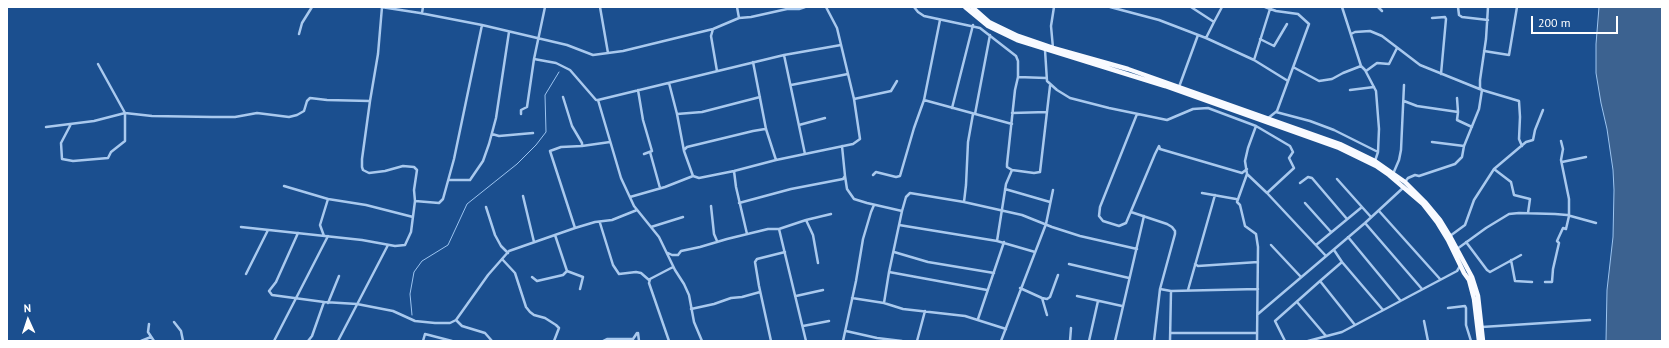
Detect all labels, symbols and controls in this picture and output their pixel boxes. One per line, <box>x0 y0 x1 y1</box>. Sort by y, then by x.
scale bar <box>1533 8 1620 34</box>
text: 200 m <box>1538 15 1571 30</box>
north arrow <box>8 300 48 340</box>
text: N <box>23 301 31 315</box>

